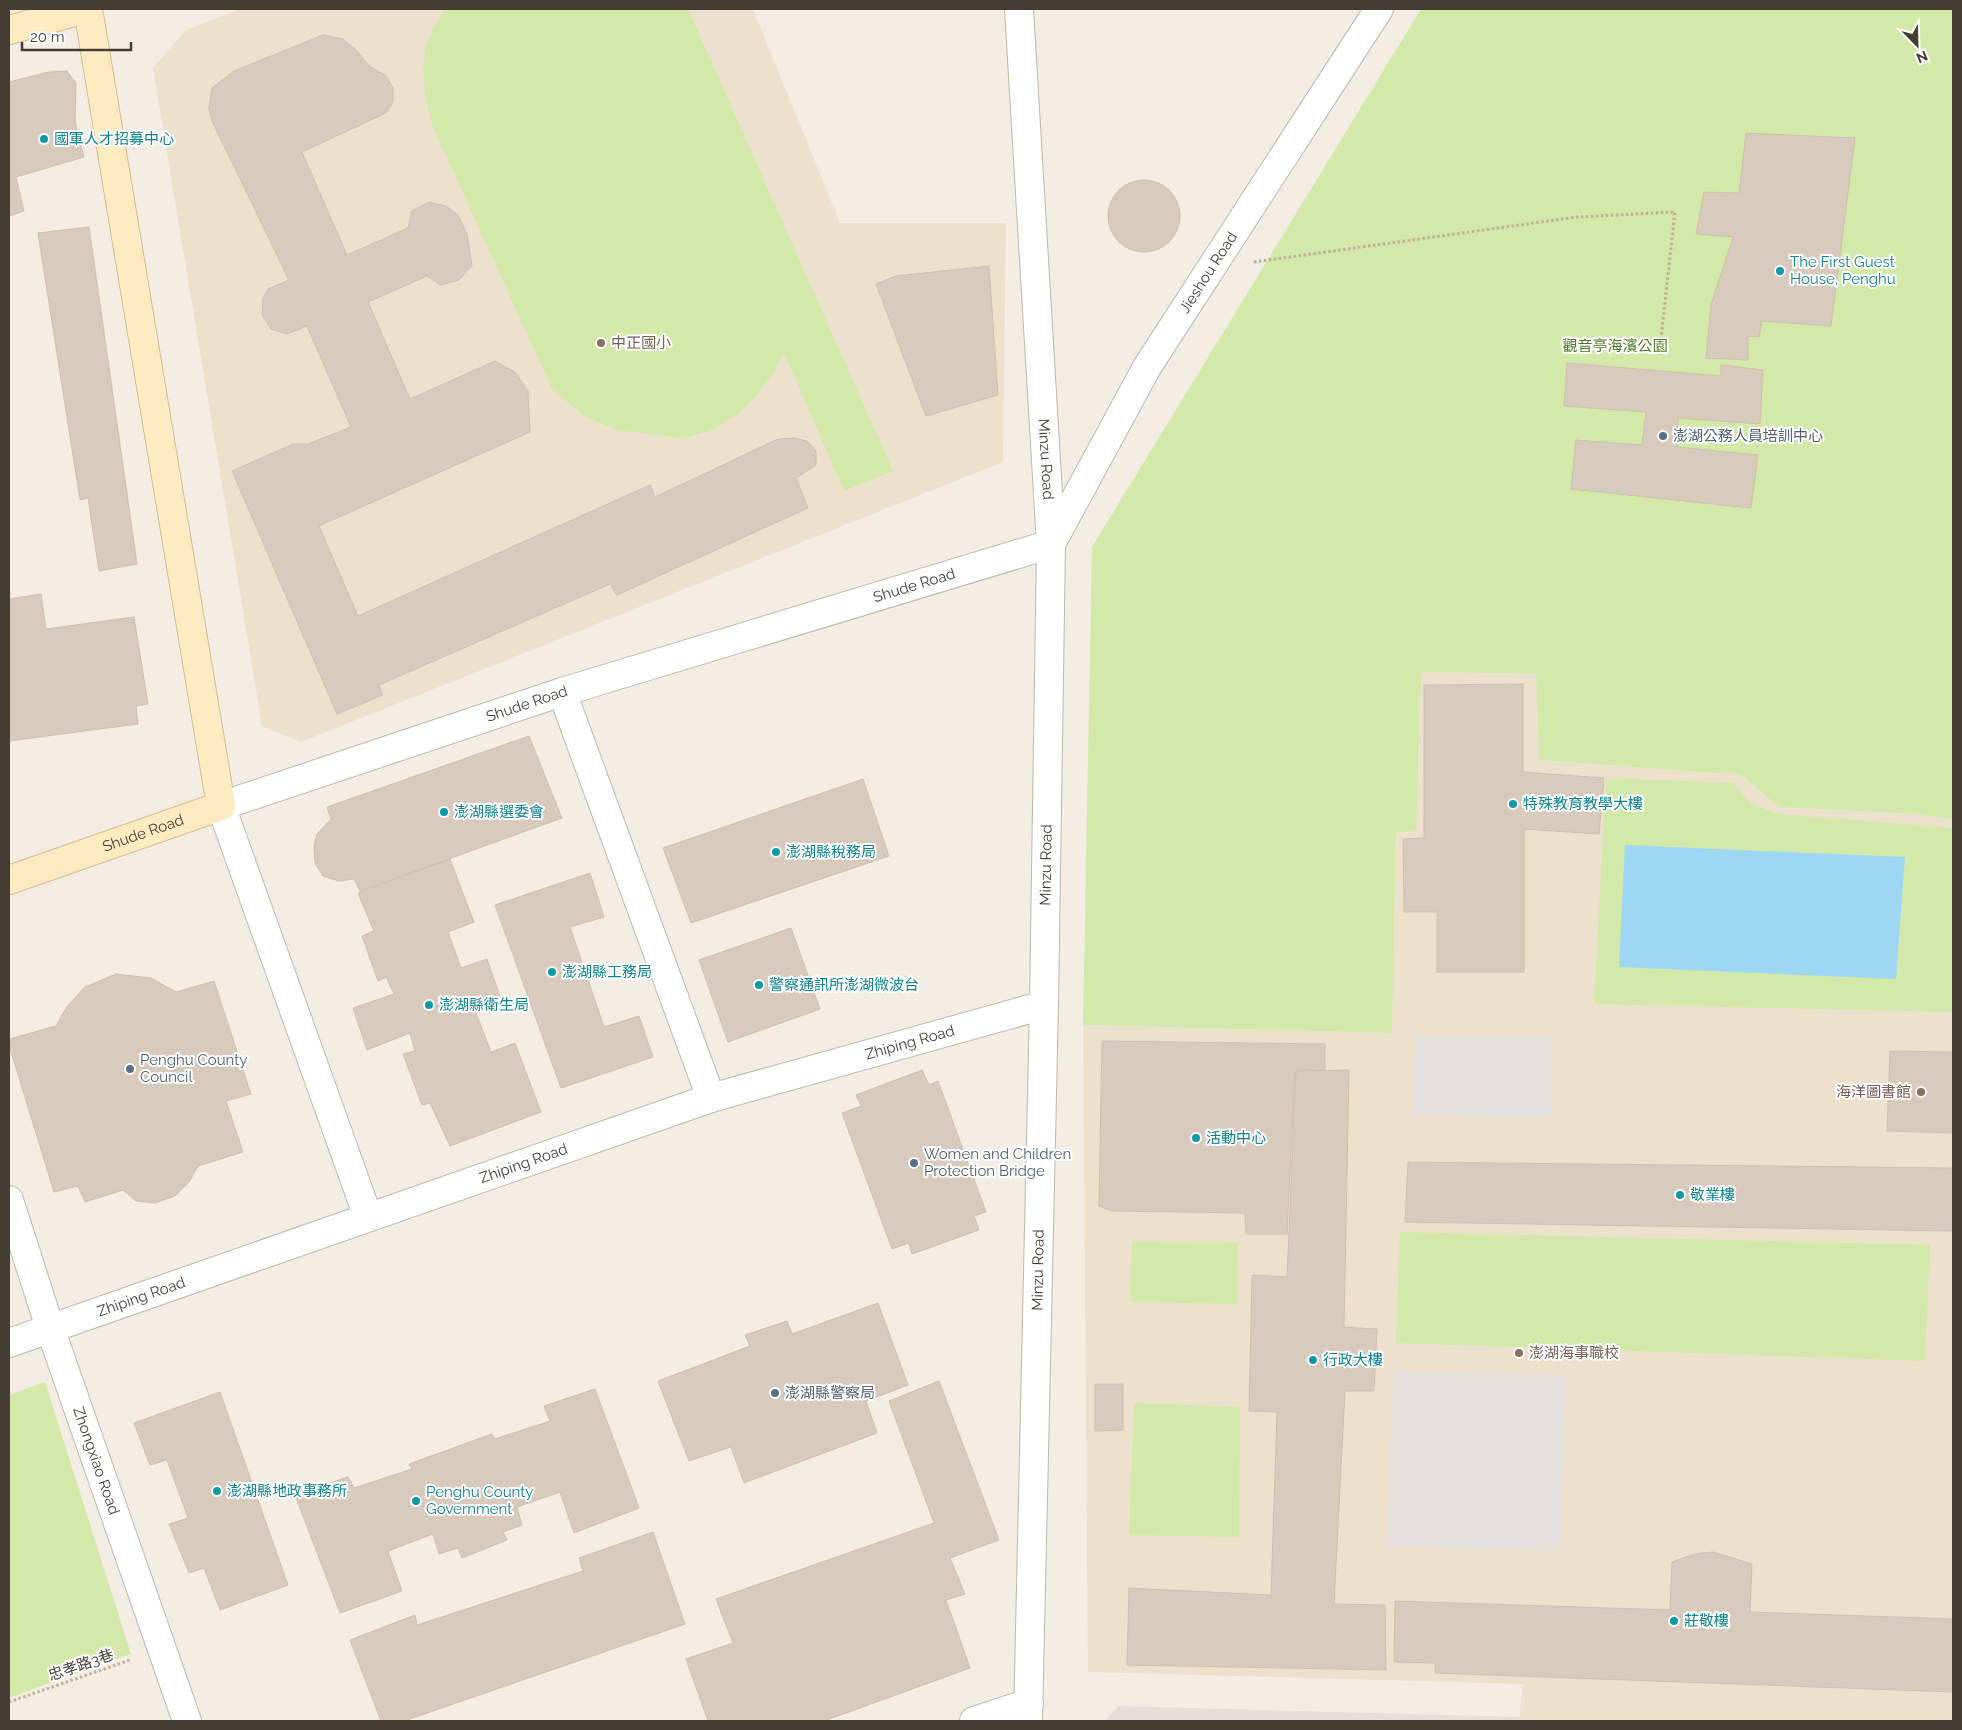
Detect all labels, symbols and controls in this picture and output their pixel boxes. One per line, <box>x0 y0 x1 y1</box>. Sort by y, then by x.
scale bar <box>22 20 131 52</box>
north arrow <box>1892 20 1942 70</box>
text: 20 m <box>30 28 65 46</box>
text: N <box>1914 48 1930 66</box>
place label: 國軍人才招募中心 <box>54 130 174 148</box>
marker: 國軍人才招募中心 <box>38 133 50 145</box>
street label: Jieshou Road <box>1175 229 1241 316</box>
place label: The First Guest House, Penghu <box>1790 253 1896 288</box>
marker: The First Guest House, Penghu <box>1774 265 1786 277</box>
place label: 中正國小 <box>611 334 671 352</box>
marker: 中正國小 <box>595 337 607 349</box>
park label: 觀音亭海濱公園 <box>1562 337 1668 355</box>
street label: Minzu Road <box>1035 418 1057 500</box>
place label: 澎湖公務人員培訓中心 <box>1673 427 1823 445</box>
marker: 澎湖公務人員培訓中心 <box>1657 430 1669 442</box>
street label: Shude Road <box>871 565 957 606</box>
street label: Shude Road <box>484 682 570 726</box>
place label: 特殊教育教學大樓 <box>1523 795 1643 813</box>
marker: 特殊教育教學大樓 <box>1507 798 1519 810</box>
place label: 澎湖縣選委會 <box>454 803 544 821</box>
marker: 澎湖縣選委會 <box>438 806 450 818</box>
street label: Shude Road <box>100 811 186 856</box>
street label: Minzu Road <box>1036 824 1056 906</box>
place label: 澎湖縣稅務局 <box>786 843 876 861</box>
marker: 澎湖縣稅務局 <box>770 846 782 858</box>
place label: 澎湖縣工務局 <box>562 963 652 981</box>
marker: 澎湖縣工務局 <box>546 966 558 978</box>
place label: 警察通訊所澎湖微波台 <box>769 976 919 994</box>
marker: 警察通訊所澎湖微波台 <box>753 979 765 991</box>
place label: 澎湖縣衛生局 <box>439 996 529 1014</box>
marker: 澎湖縣衛生局 <box>423 999 435 1011</box>
street label: Zhiping Road <box>863 1021 957 1063</box>
place label: Penghu County Council <box>140 1051 247 1086</box>
marker: Penghu County Council <box>124 1063 136 1075</box>
place label: 海洋圖書館 <box>1836 1083 1911 1101</box>
marker: 海洋圖書館 <box>1915 1086 1927 1098</box>
place label: 活動中心 <box>1206 1129 1266 1147</box>
marker: 活動中心 <box>1190 1132 1202 1144</box>
street label: Zhiping Road <box>477 1140 570 1187</box>
place label: Women and Children Protection Bridge <box>924 1145 1071 1180</box>
marker: Women and Children Protection Bridge <box>908 1157 920 1169</box>
place label: 敬業樓 <box>1690 1186 1735 1204</box>
marker: 敬業樓 <box>1674 1189 1686 1201</box>
street label: Minzu Road <box>1028 1229 1048 1311</box>
street label: Zhiping Road <box>95 1273 188 1321</box>
place label: 澎湖海事職校 <box>1529 1344 1619 1362</box>
marker: 澎湖海事職校 <box>1513 1347 1525 1359</box>
place label: 行政大樓 <box>1323 1351 1383 1369</box>
marker: 行政大樓 <box>1307 1354 1319 1366</box>
place label: 澎湖縣警察局 <box>785 1384 875 1402</box>
marker: 澎湖縣警察局 <box>769 1387 781 1399</box>
street label: Zhongxiao Road <box>69 1404 123 1517</box>
place label: 澎湖縣地政事務所 <box>227 1482 347 1500</box>
place label: Penghu County Government <box>426 1483 533 1518</box>
marker: 澎湖縣地政事務所 <box>211 1485 223 1497</box>
marker: Penghu County Government <box>410 1495 422 1507</box>
place label: 莊敬樓 <box>1684 1612 1729 1630</box>
marker: 莊敬樓 <box>1668 1615 1680 1627</box>
street label: 忠孝路3巷 <box>46 1645 116 1685</box>

